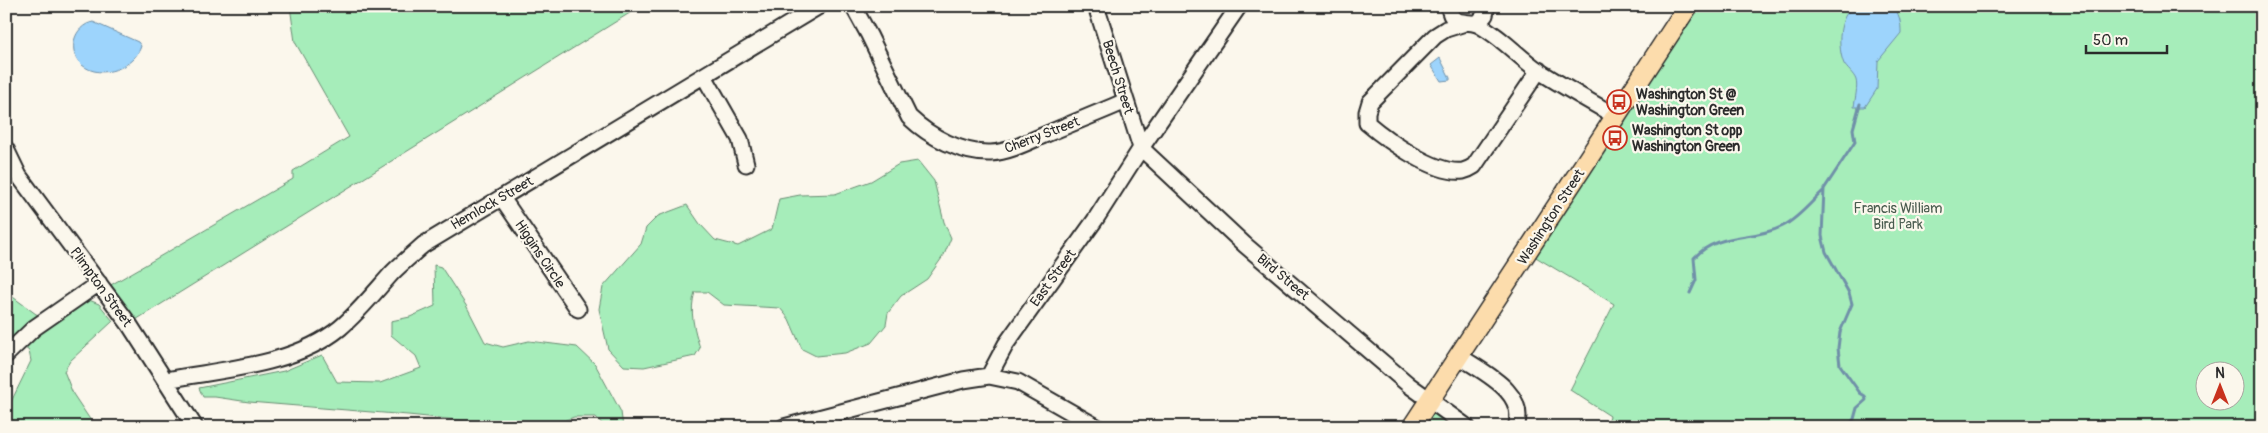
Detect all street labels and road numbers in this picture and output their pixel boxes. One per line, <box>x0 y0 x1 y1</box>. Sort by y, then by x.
street label: Beech Street <box>1099 38 1137 116</box>
street label: Cherry Street <box>1002 113 1082 157</box>
street label: Washington Street <box>1514 166 1588 268</box>
street label: Hemlock Street <box>448 172 537 233</box>
street label: Higgins Circle <box>511 217 569 291</box>
street label: Plimpton Street <box>66 244 136 330</box>
street label: East Street <box>1027 246 1080 310</box>
street label: Bird Street <box>1253 250 1313 304</box>

